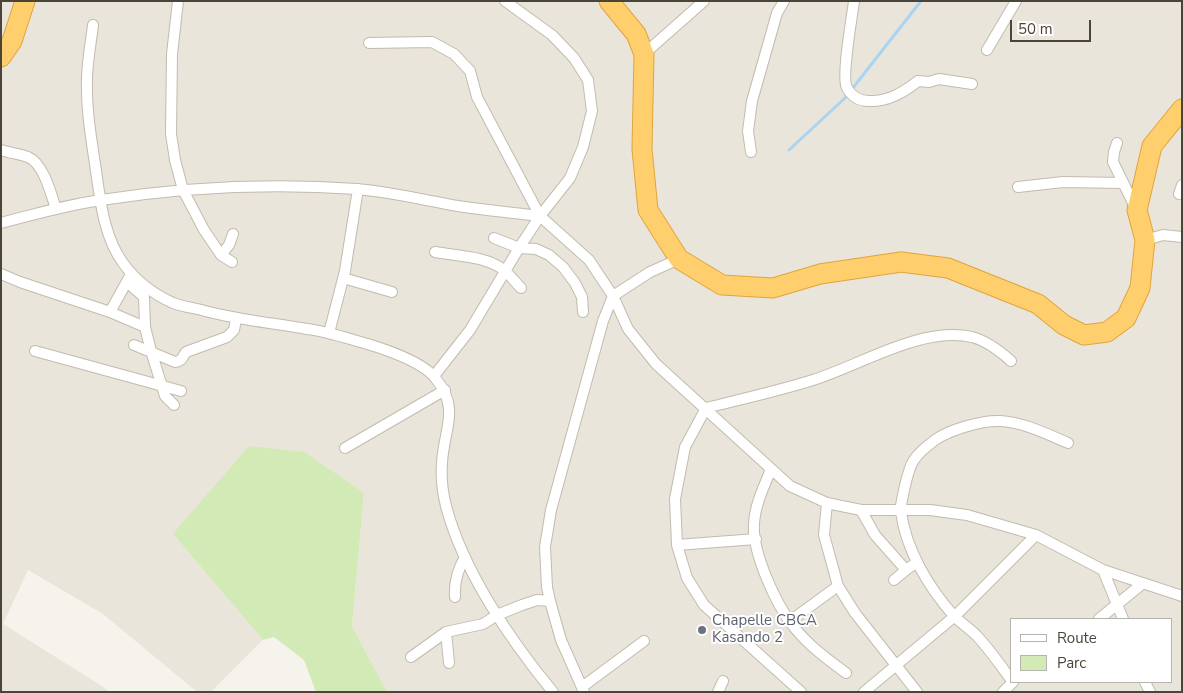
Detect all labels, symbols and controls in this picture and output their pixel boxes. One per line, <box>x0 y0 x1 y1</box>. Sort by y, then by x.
scale bar <box>1013 10 1094 42</box>
text: 50 m <box>1018 19 1053 39</box>
place label: Chapelle CBCA Kasando 2 <box>712 612 817 647</box>
legend <box>1010 618 1173 683</box>
marker: Chapelle CBCA Kasando 2 <box>696 624 708 636</box>
text: Route <box>1057 628 1097 648</box>
text: Parc <box>1057 653 1086 673</box>

